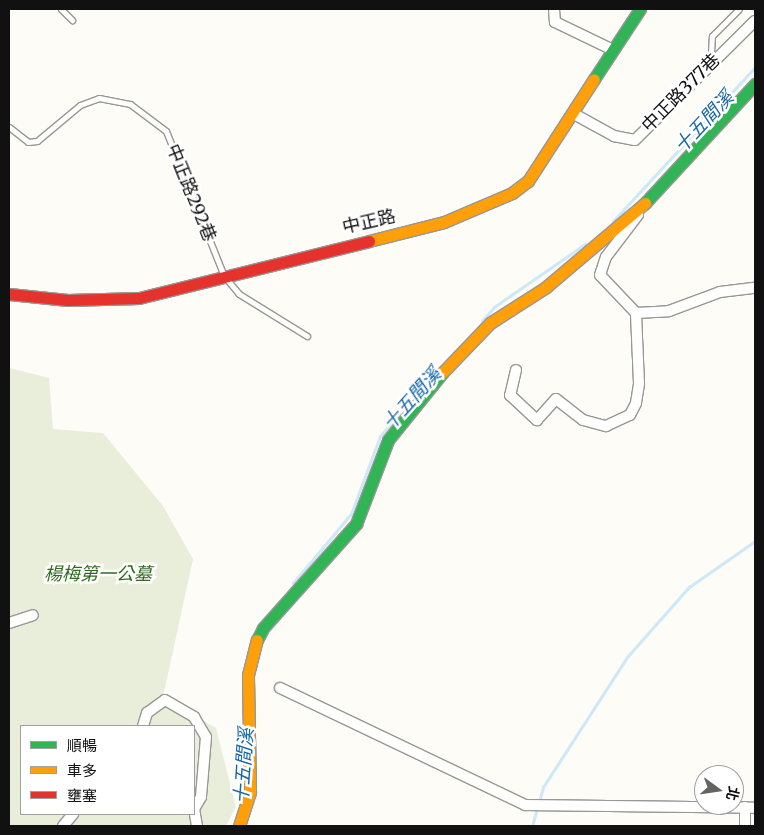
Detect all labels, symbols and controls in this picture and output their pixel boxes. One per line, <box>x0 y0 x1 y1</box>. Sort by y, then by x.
street label: 中正路377巷 <box>637 49 725 137</box>
water label: 十五間溪 <box>670 86 738 158</box>
street label: 中正路292巷 <box>162 141 220 245</box>
street label: 中正路 <box>340 205 398 239</box>
water label: 十五間溪 <box>378 363 446 435</box>
park label: 楊梅第一公墓 <box>44 563 152 585</box>
legend <box>20 725 195 815</box>
water label: 十五間溪 <box>230 727 258 805</box>
text: 順暢 <box>67 736 97 755</box>
text: 車多 <box>67 761 97 780</box>
north arrow <box>694 765 744 815</box>
text: 北 <box>722 784 743 802</box>
text: 壅塞 <box>67 786 97 805</box>

